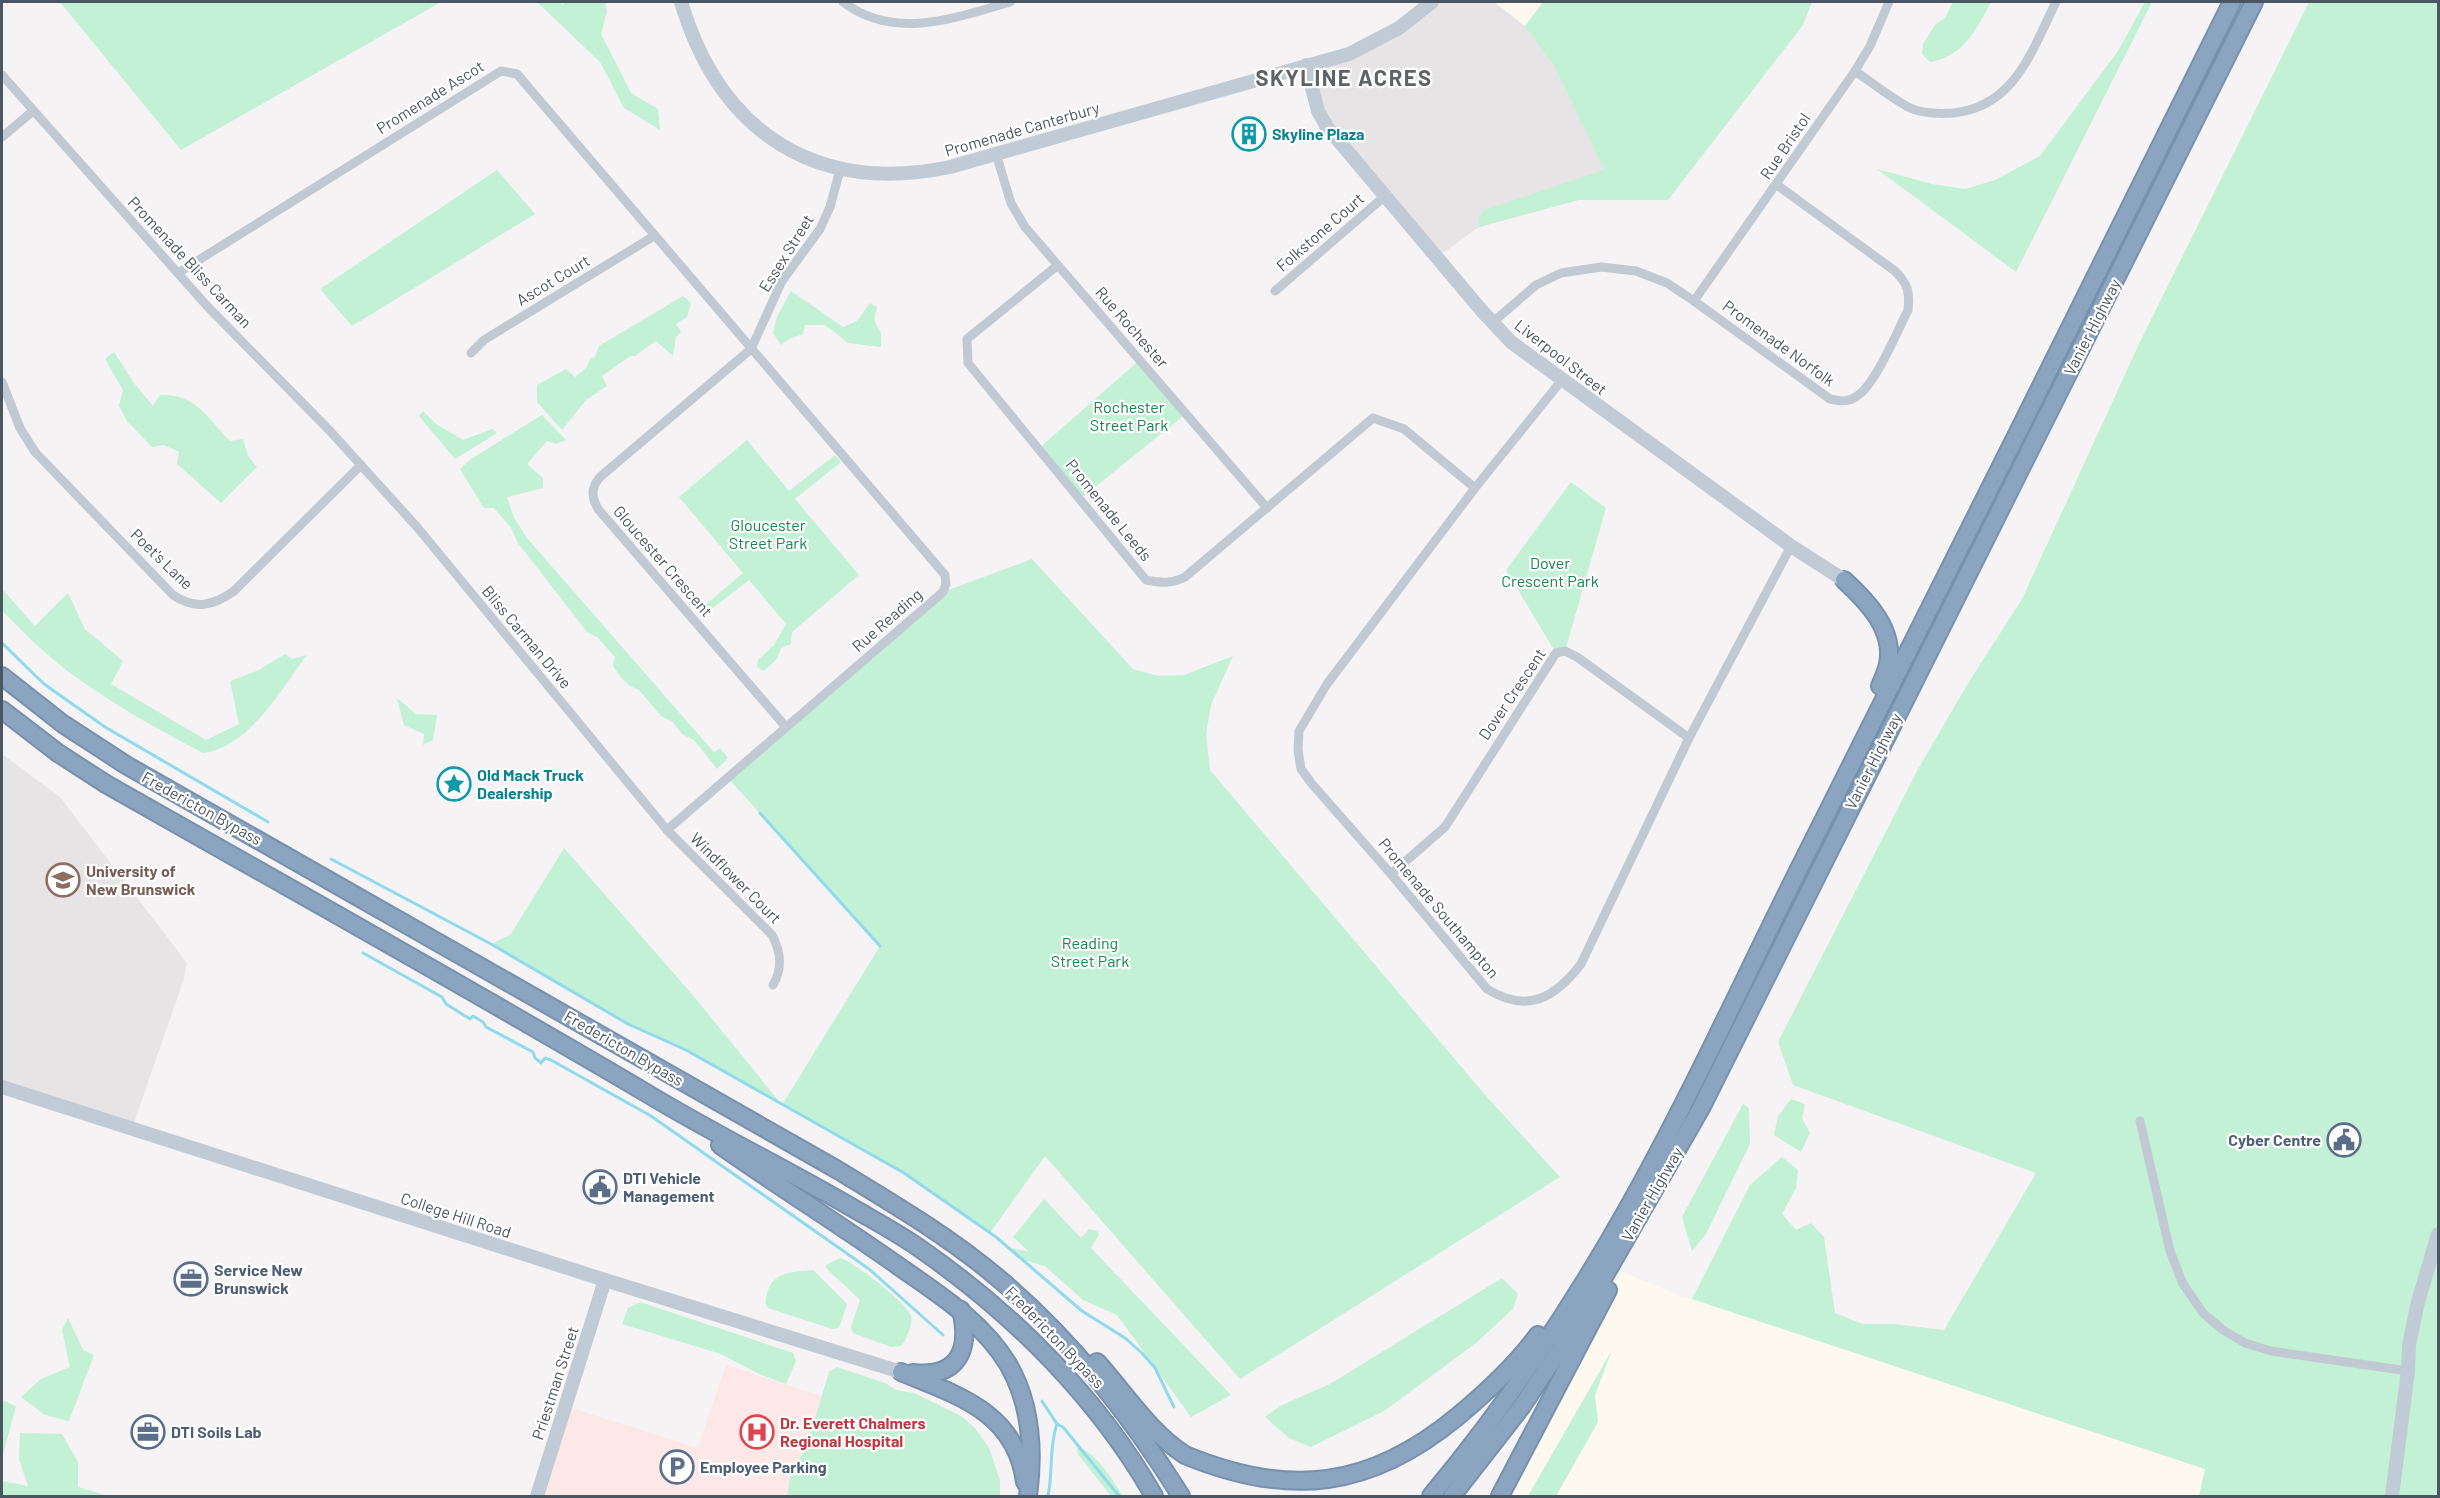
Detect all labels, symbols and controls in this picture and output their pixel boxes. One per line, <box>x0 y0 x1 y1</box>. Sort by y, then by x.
street label: Promenade Ascot <box>373 56 487 137</box>
district label: SKYLINE ACRES <box>1255 64 1433 90</box>
street label: Promenade Canterbury <box>942 97 1102 160</box>
street label: Rue Bristol <box>1756 109 1814 182</box>
building icon: Skyline Plaza <box>1231 116 1267 152</box>
place label: Skyline Plaza <box>1272 124 1364 143</box>
street label: Folkstone Court <box>1272 188 1367 275</box>
street label: Promenade Bliss Carman <box>125 192 256 331</box>
street label: Essex Street <box>754 211 817 295</box>
street label: Ascot Court <box>513 250 593 309</box>
street label: Vanier Highway <box>2059 275 2124 378</box>
street label: Rue Rochester <box>1092 282 1173 371</box>
street label: Promenade Norfolk <box>1720 296 1839 390</box>
street label: Liverpool Street <box>1511 315 1611 398</box>
park label: Rochester Street Park <box>1090 397 1168 434</box>
street label: Promenade Leeds <box>1063 455 1156 564</box>
street label: Gloucester Crescent <box>610 501 717 620</box>
park label: Gloucester Street Park <box>729 515 807 552</box>
street label: Poet's Lane <box>127 524 197 593</box>
park label: Dover Crescent Park <box>1501 553 1599 590</box>
street label: Bliss Carman Drive <box>479 581 576 692</box>
street label: Rue Reading <box>848 584 926 655</box>
street label: Dover Crescent <box>1474 644 1549 743</box>
street label: Vanier Highway <box>1840 709 1905 812</box>
place label: Old Mack Truck Dealership <box>477 765 584 802</box>
place icon: Old Mack Truck Dealership <box>436 766 472 802</box>
street label: Fredericton Bypass <box>139 767 266 848</box>
street label: Windflower Court <box>687 828 786 927</box>
street label: Promenade Southampton <box>1375 834 1504 982</box>
place label: University of New Brunswick <box>86 861 196 898</box>
school or university icon: University of New Brunswick <box>45 862 81 898</box>
park label: Reading Street Park <box>1051 933 1129 970</box>
street label: Fredericton Bypass <box>561 1006 687 1089</box>
public building icon: Cyber Centre <box>2326 1122 2362 1158</box>
place label: Cyber Centre <box>2228 1130 2321 1149</box>
street label: Vanier Highway <box>1617 1143 1686 1244</box>
place label: DTI Vehicle Management <box>623 1168 715 1205</box>
public building icon: DTI Vehicle Management <box>582 1169 618 1205</box>
street label: College Hill Road <box>398 1188 514 1241</box>
place label: Service New Brunswick <box>214 1260 303 1297</box>
office icon: Service New Brunswick <box>173 1261 209 1297</box>
street label: Fredericton Bypass <box>1002 1282 1109 1392</box>
street label: Priestman Street <box>527 1324 582 1442</box>
place label: Dr. Everett Chalmers Regional Hospital <box>780 1413 926 1450</box>
office icon: DTI Soils Lab <box>130 1414 166 1450</box>
hospital icon: Dr. Everett Chalmers Regional Hospital <box>739 1414 775 1450</box>
place label: DTI Soils Lab <box>171 1422 262 1441</box>
parking icon: Employee Parking <box>659 1449 695 1485</box>
place label: Employee Parking <box>700 1457 827 1476</box>

